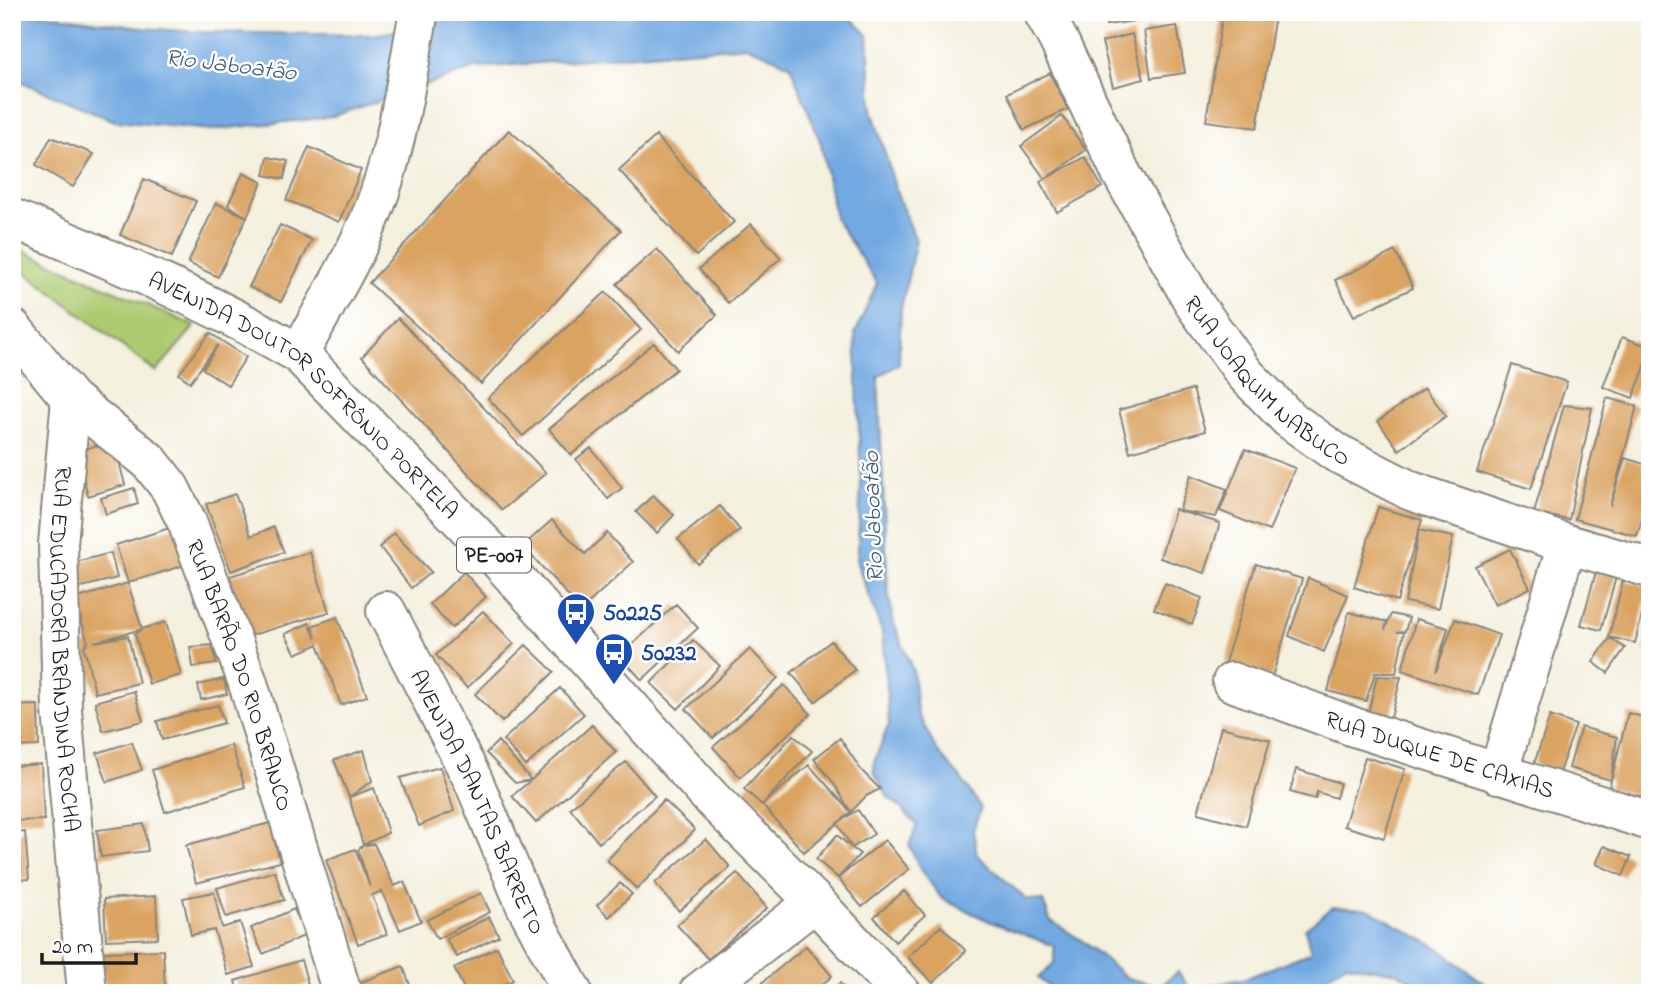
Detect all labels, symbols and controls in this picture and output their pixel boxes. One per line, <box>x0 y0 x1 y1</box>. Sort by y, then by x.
water label: Rio Jaboatão <box>163 41 300 92</box>
street label: AVENIDA DOUTOR SOFRÔNIO PORTELA <box>142 265 465 528</box>
street label: RUA JOAQUIM NABUCO <box>1174 290 1355 476</box>
water label: Rio Jaboatão <box>855 449 894 583</box>
street label: RUA EDUCADORA BRANDINA ROCHA <box>39 464 87 834</box>
street label: RUA BARÃO DO RIO BRANCO <box>176 535 300 815</box>
road number: PE-007 <box>457 538 531 572</box>
bus stop icon: 50225 <box>555 591 597 646</box>
place label: 50225 <box>603 598 662 631</box>
bus stop icon: 50232 <box>593 631 635 686</box>
place label: 50232 <box>641 638 697 671</box>
street label: AVENIDA DANTAS BARRETO <box>400 665 552 941</box>
street label: RUA DUQUE DE CAXIAS <box>1320 704 1558 808</box>
scale bar <box>42 921 136 965</box>
text: 20 m <box>52 933 93 963</box>

